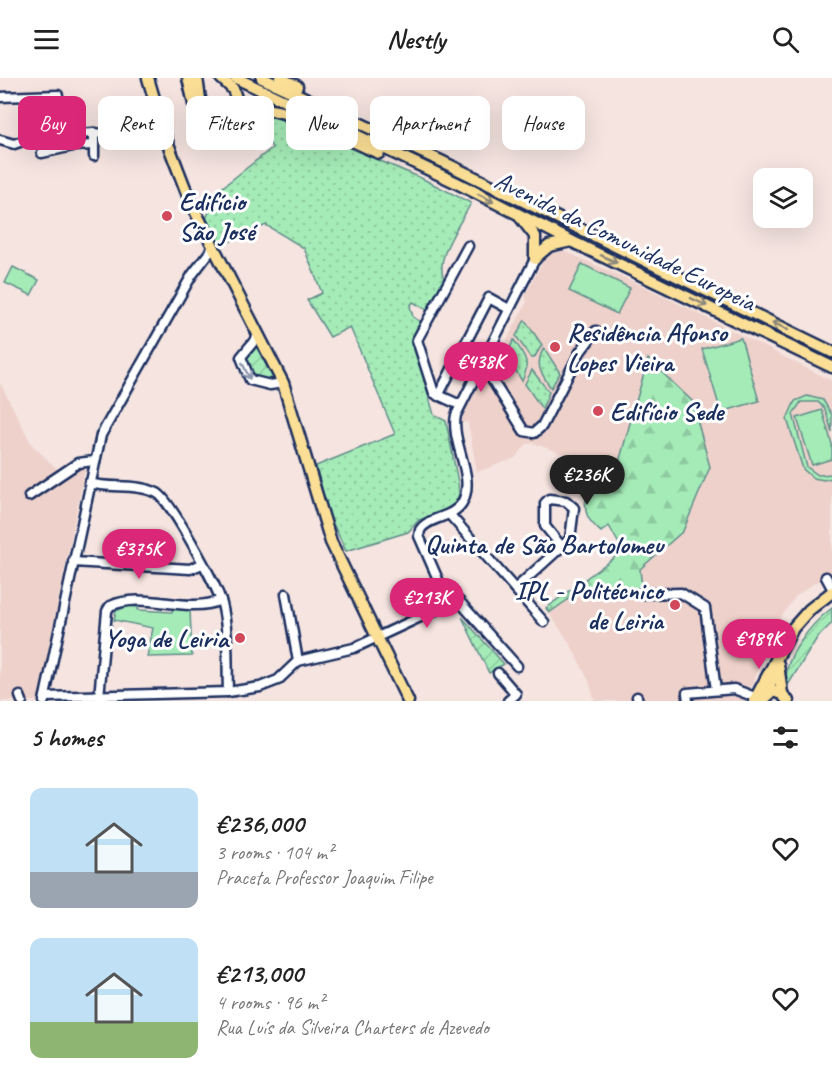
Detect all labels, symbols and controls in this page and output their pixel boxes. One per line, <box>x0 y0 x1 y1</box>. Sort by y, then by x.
text: Nestly <box>387 22 445 56</box>
icon: menu <box>30 23 63 56</box>
icon: search <box>769 23 802 56</box>
chip: Buy <box>18 96 86 150</box>
chip: Rent <box>98 96 174 150</box>
chip: Filters <box>186 96 274 150</box>
chip: New <box>286 96 358 150</box>
chip: Apartment <box>370 96 490 150</box>
chip: House <box>502 96 585 150</box>
street label: Avenida da Comunidade Europeia <box>489 163 762 319</box>
map controls <box>753 168 813 228</box>
button: layers <box>753 168 813 228</box>
place label: Edifício São José <box>179 185 259 248</box>
one-way arrow <box>477 192 495 204</box>
marker: Edifício São José <box>160 209 174 223</box>
one-way arrow <box>599 254 617 265</box>
one-way arrow <box>690 297 708 308</box>
place label: Residência Afonso Lopes Vieira <box>567 316 729 379</box>
one-way arrow <box>771 320 789 332</box>
marker: Residência Afonso Lopes Vieira <box>548 340 562 354</box>
pin: €438K <box>439 342 523 393</box>
text: €438K <box>458 349 504 374</box>
one-way arrow <box>241 362 253 380</box>
place label: Edifício Sede <box>610 395 725 428</box>
marker: Edifício Sede <box>591 404 605 418</box>
pin: €236K <box>545 455 629 506</box>
text: €236K <box>564 462 610 487</box>
district label: Quinta de São Bartolomeu <box>425 527 665 561</box>
pin: €375K <box>97 529 181 580</box>
text: €375K <box>116 536 162 561</box>
place label: IPL - Politécnico de Leiria <box>515 574 666 637</box>
pin: €213K <box>385 578 469 629</box>
text: €213K <box>404 585 450 610</box>
marker: IPL - Politécnico de Leiria <box>668 598 682 612</box>
pin: €189K <box>717 619 801 670</box>
place label: Yoga de Leiria <box>104 622 230 655</box>
text: €189K <box>736 626 782 651</box>
marker: Yoga de Leiria <box>233 631 247 645</box>
text: 5 homes <box>30 721 103 754</box>
icon: filters <box>769 721 802 754</box>
text: €236,000 <box>216 807 304 840</box>
icon: home <box>78 812 150 884</box>
icon: heart <box>769 832 802 865</box>
text: 3 rooms · 104 m² <box>216 840 333 865</box>
text: Praceta Professor Joaquim Filipe <box>216 865 433 890</box>
text: €213,000 <box>216 957 303 990</box>
icon: home <box>78 962 150 1034</box>
icon: heart <box>769 982 802 1015</box>
text: 4 rooms · 96 m² <box>216 990 324 1015</box>
text: Rua Luís da Silveira Charters de Azevedo <box>216 1015 489 1040</box>

